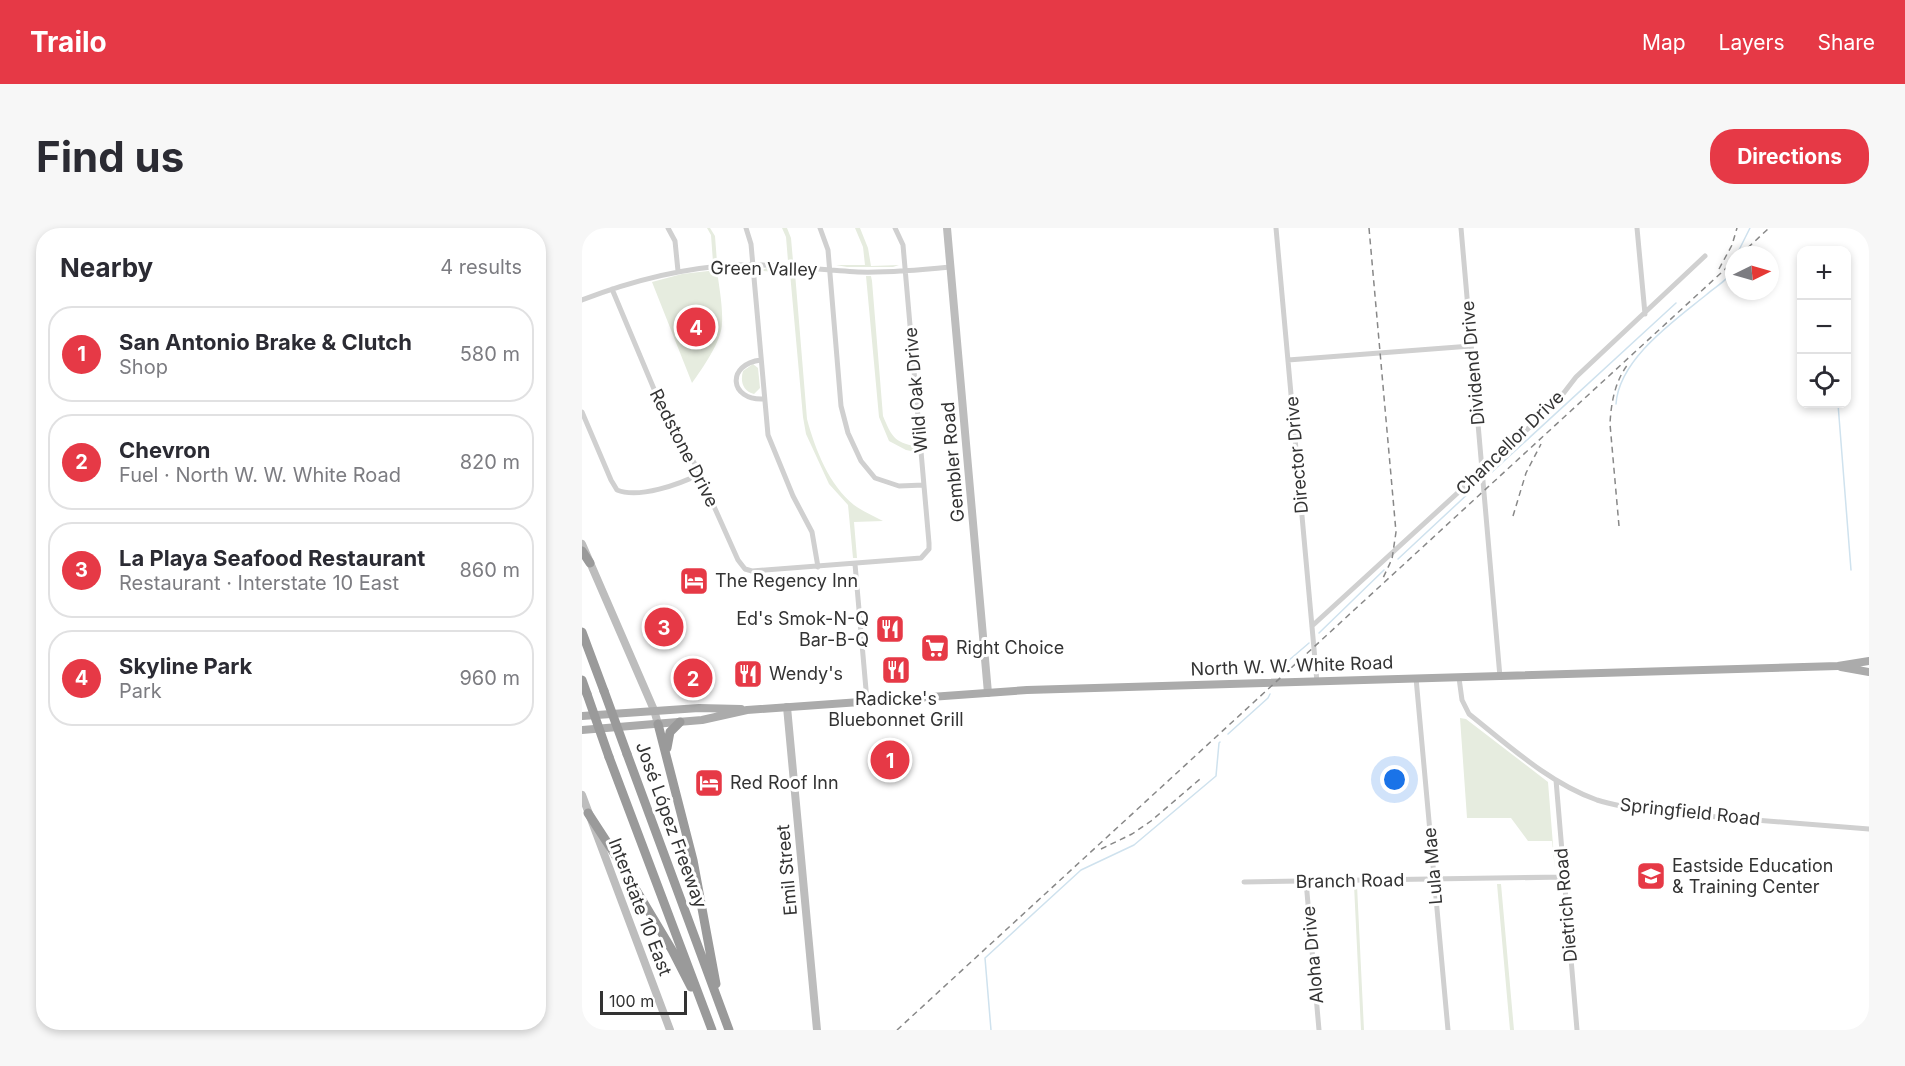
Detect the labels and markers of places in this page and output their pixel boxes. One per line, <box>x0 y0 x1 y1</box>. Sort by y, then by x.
pin: 4 <box>676 304 716 350</box>
hotel icon: The Regency Inn <box>678 565 710 597</box>
place label: The Regency Inn <box>715 570 858 591</box>
pin: 3 <box>644 604 683 650</box>
place label: Ed's Smok-N-Q Bar-B-Q <box>736 608 869 650</box>
restaurant icon: Ed's Smok-N-Q Bar-B-Q <box>874 613 906 645</box>
supermarket icon: Right Choice <box>919 632 951 664</box>
place label: Right Choice <box>956 637 1064 658</box>
restaurant icon: Radicke's Bluebonnet Grill <box>880 654 912 686</box>
pin: 2 <box>674 656 712 700</box>
restaurant icon: Wendy's <box>732 658 764 690</box>
place label: Wendy's <box>769 663 843 684</box>
place label: Radicke's Bluebonnet Grill <box>828 688 964 730</box>
pin: 1 <box>870 738 910 782</box>
hotel icon: Red Roof Inn <box>693 767 725 799</box>
place label: Red Roof Inn <box>730 772 839 793</box>
place label: Eastside Education & Training Center <box>1672 855 1833 897</box>
school or university icon: Eastside Education & Training Center <box>1635 860 1667 892</box>

